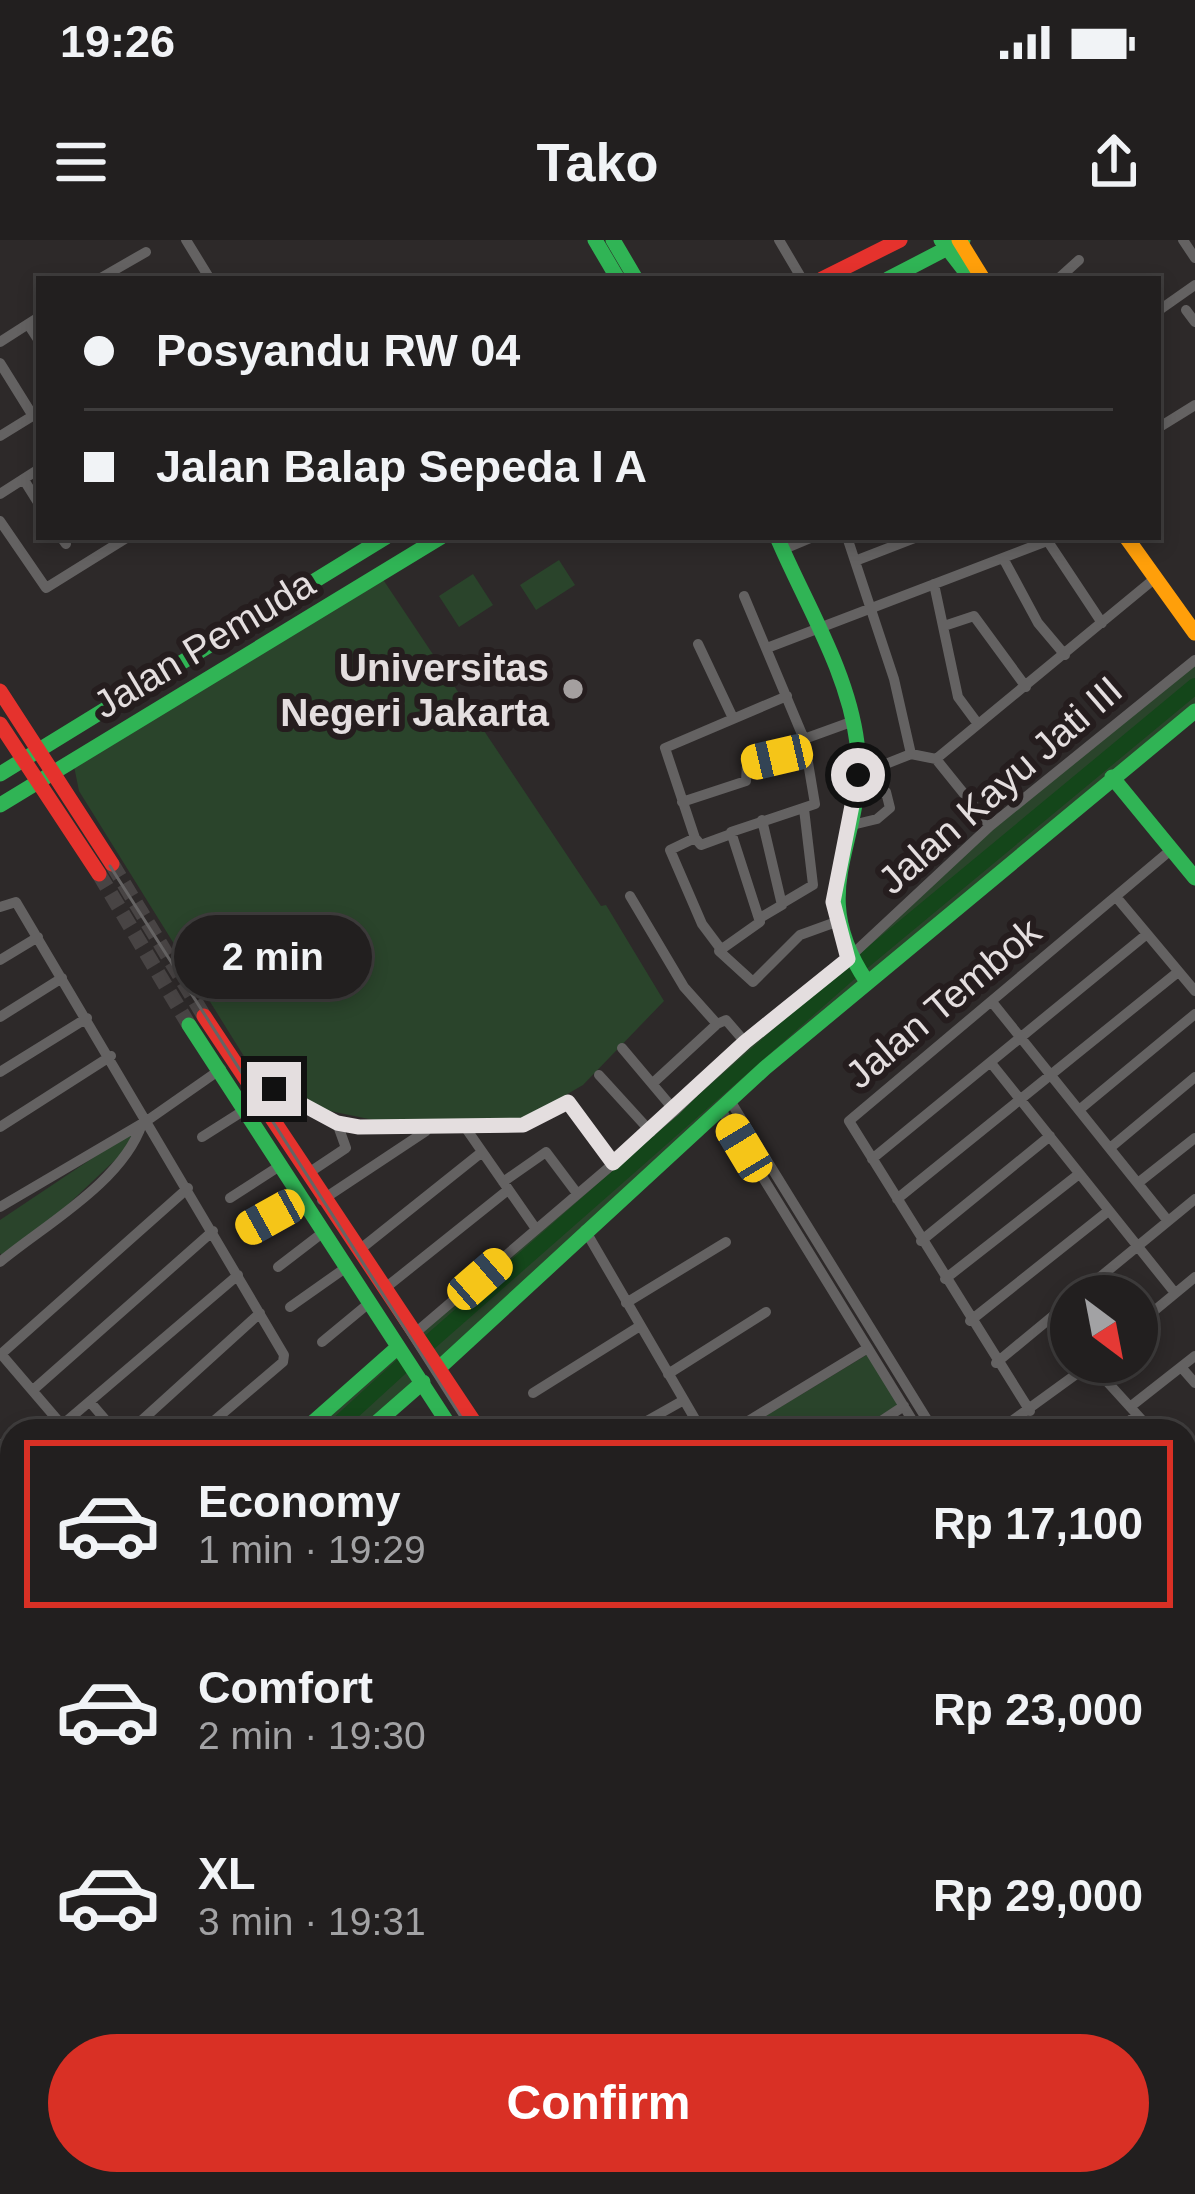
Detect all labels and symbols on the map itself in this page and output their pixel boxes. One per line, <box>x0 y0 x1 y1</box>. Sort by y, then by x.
street label: Jalan Pemuda <box>86 561 322 727</box>
place label: Universitas Negeri Jakarta <box>280 646 549 734</box>
street label: Jalan Kayu Jati III <box>870 668 1130 902</box>
marker: Universitas Negeri Jakarta <box>560 676 586 702</box>
car <box>738 731 816 783</box>
route start <box>831 748 885 802</box>
street label: Jalan Tembok <box>837 909 1049 1097</box>
callout: 2 min <box>175 915 373 999</box>
route end <box>247 1062 301 1116</box>
car <box>710 1108 778 1188</box>
car <box>230 1184 310 1250</box>
car <box>441 1242 519 1316</box>
north arrow <box>1050 1275 1158 1383</box>

